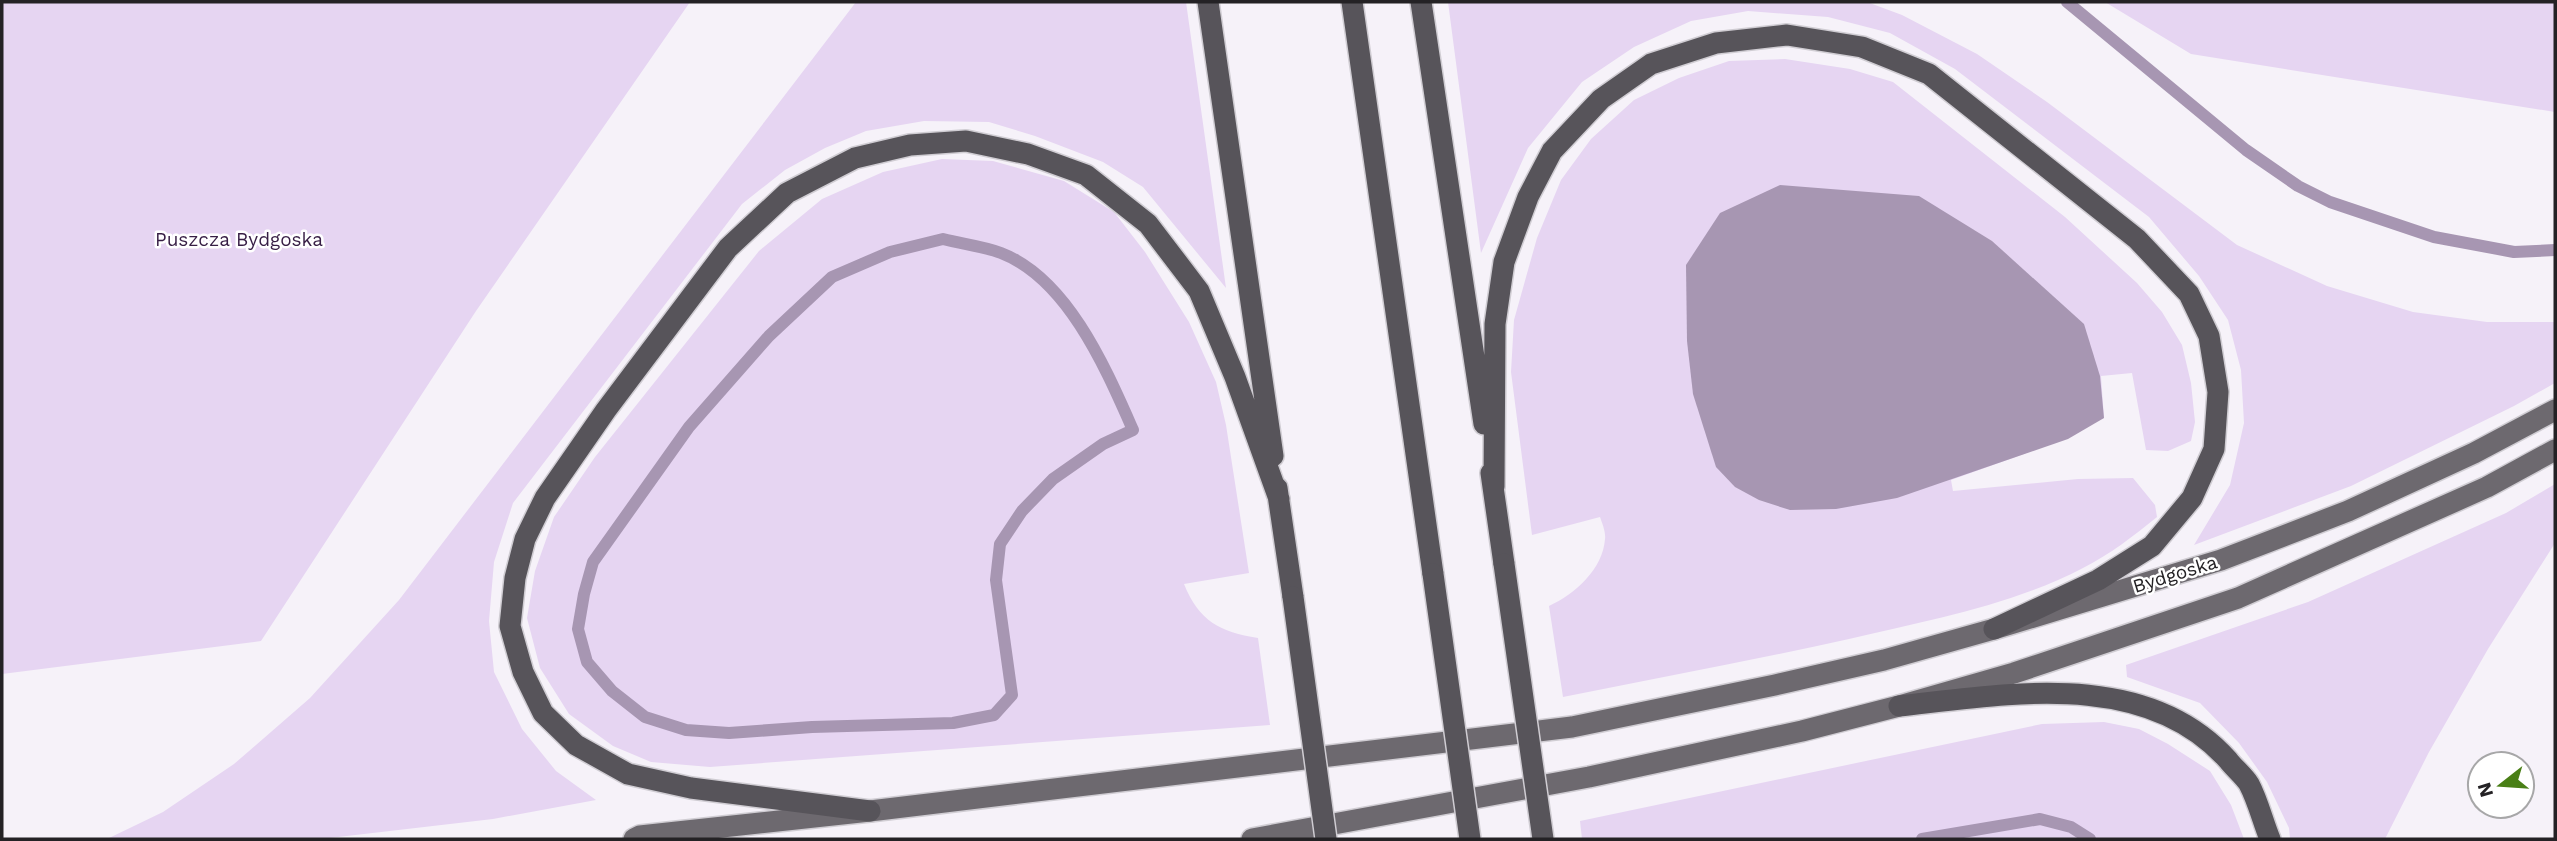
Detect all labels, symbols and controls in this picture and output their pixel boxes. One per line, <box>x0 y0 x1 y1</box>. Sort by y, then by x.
park label: Puszcza Bydgoska <box>155 228 323 251</box>
street label: Bydgoska <box>2130 550 2220 598</box>
north arrow <box>2466 750 2536 820</box>
text: N <box>2472 780 2498 800</box>

